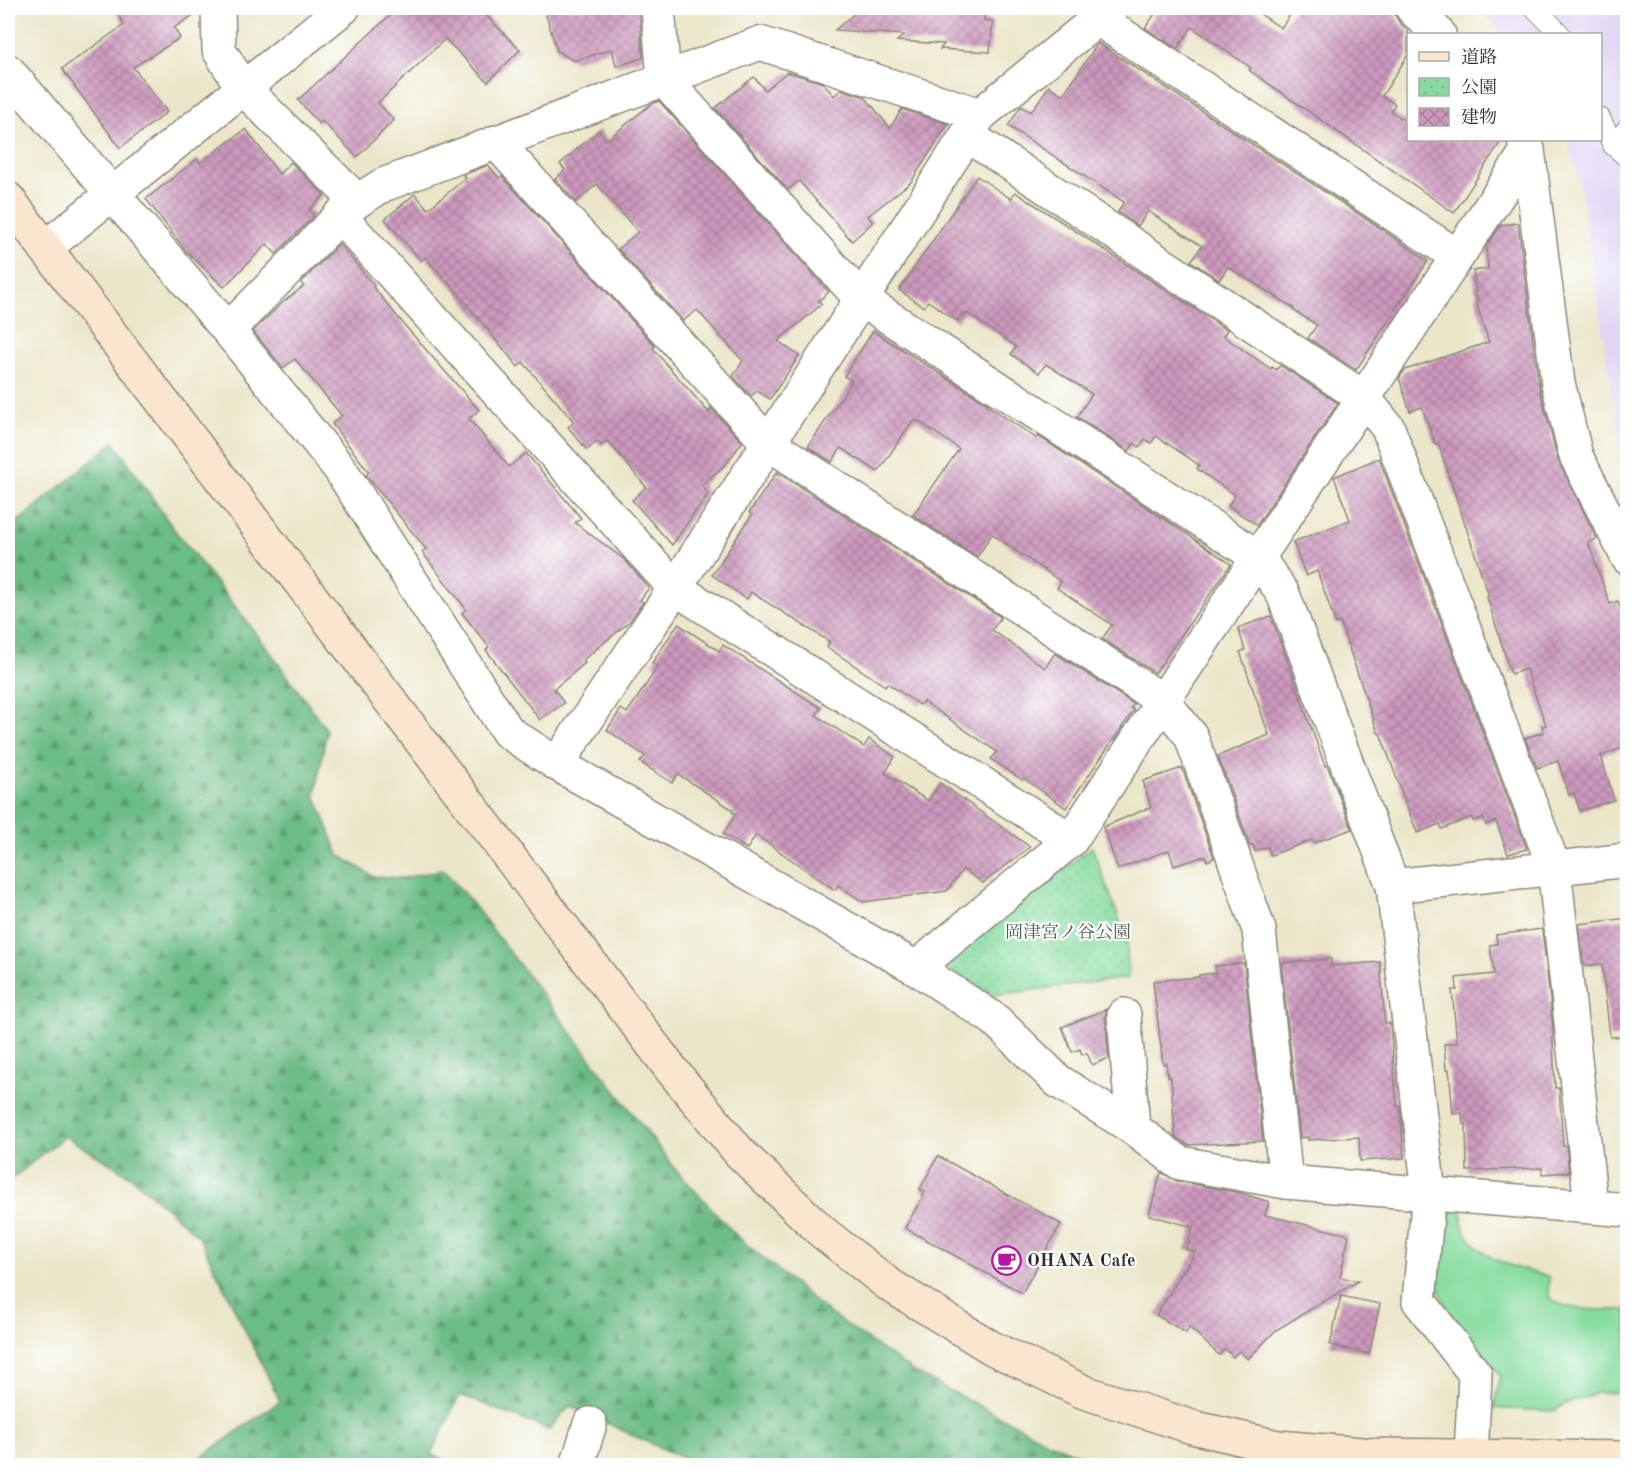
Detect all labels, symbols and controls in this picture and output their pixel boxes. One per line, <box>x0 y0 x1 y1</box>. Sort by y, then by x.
legend <box>1407 33 1602 141</box>
text: 道路 <box>1461 47 1497 67</box>
text: 公園 <box>1461 78 1497 97</box>
text: 建物 <box>1461 107 1497 127</box>
park label: 岡津宮ノ谷公園 <box>1005 922 1131 942</box>
cafe icon: OHANA Cafe <box>990 1245 1022 1277</box>
place label: OHANA Cafe <box>1027 1252 1135 1270</box>

